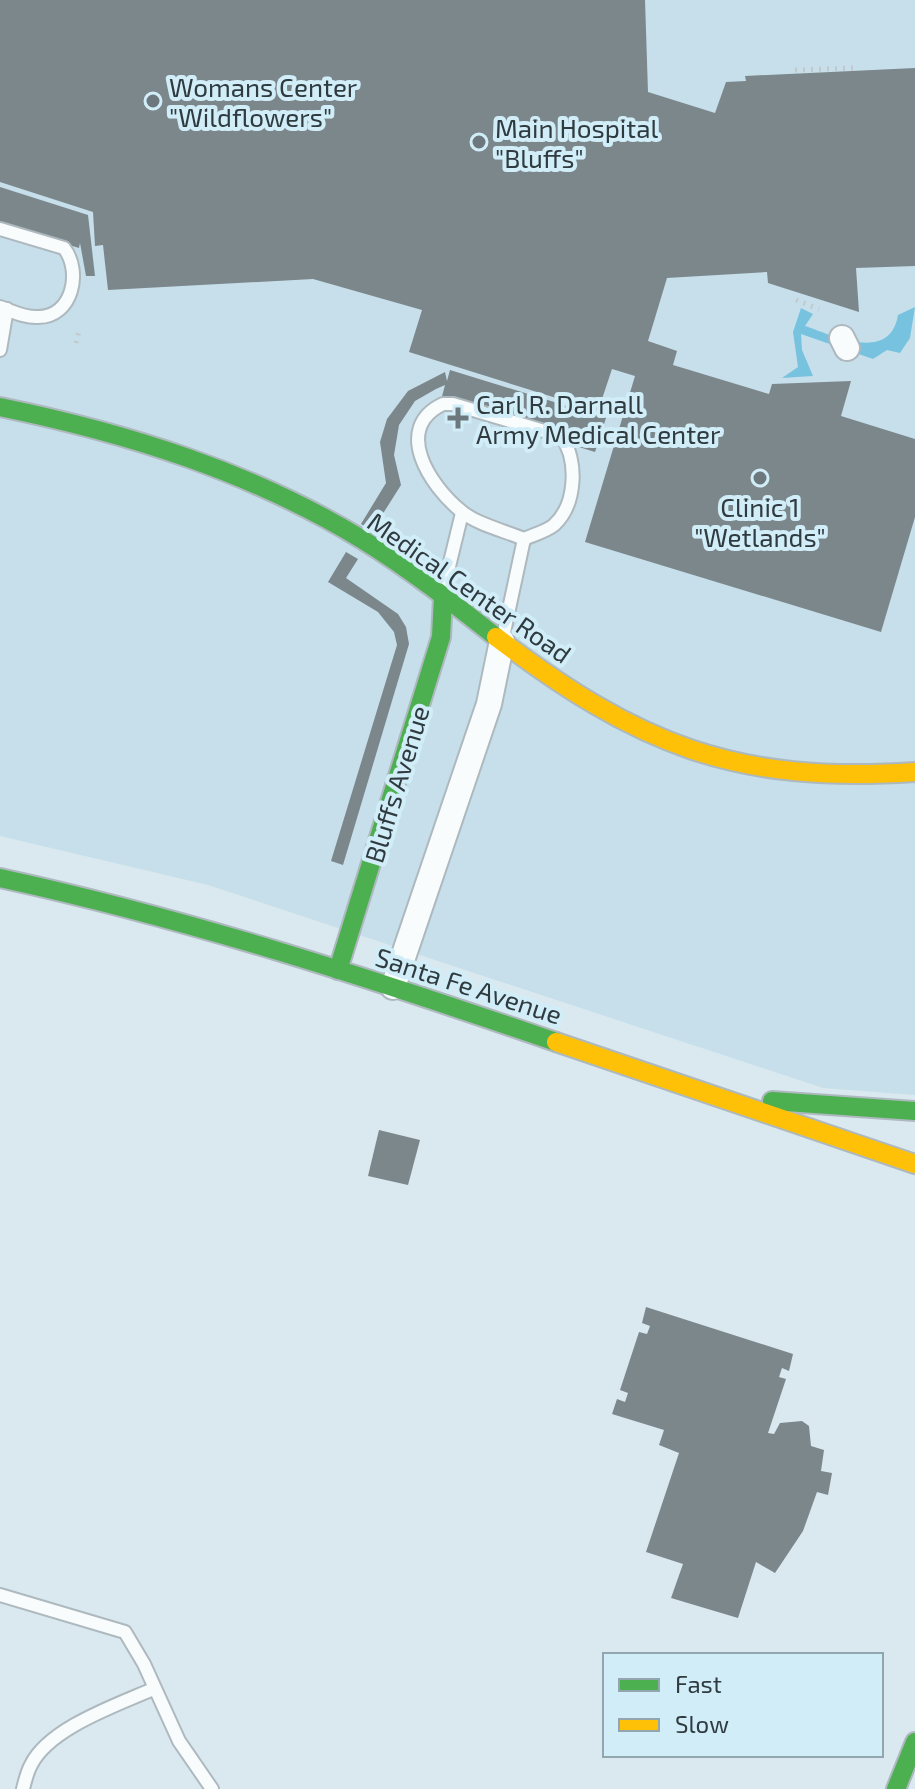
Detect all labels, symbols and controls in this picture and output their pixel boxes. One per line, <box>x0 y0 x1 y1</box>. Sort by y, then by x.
place label: Womans Center "Wildflowers" <box>169 71 357 132</box>
marker: Womans Center "Wildflowers" <box>144 92 162 110</box>
place label: Main Hospital "Bluffs" <box>495 112 658 173</box>
marker: Main Hospital "Bluffs" <box>470 133 488 151</box>
place label: Carl R. Darnall Army Medical Center <box>476 388 721 449</box>
marker: Carl R. Darnall Army Medical Center <box>447 407 469 429</box>
marker: Clinic 1 "Wetlands" <box>751 469 769 487</box>
place label: Clinic 1 "Wetlands" <box>694 491 826 552</box>
street label: Medical Center Road <box>362 505 578 669</box>
street label: Bluffs Avenue <box>357 702 435 866</box>
street label: Santa Fe Avenue <box>372 940 566 1030</box>
legend <box>603 1653 883 1757</box>
text: Fast <box>675 1669 722 1698</box>
text: Slow <box>675 1709 729 1738</box>

